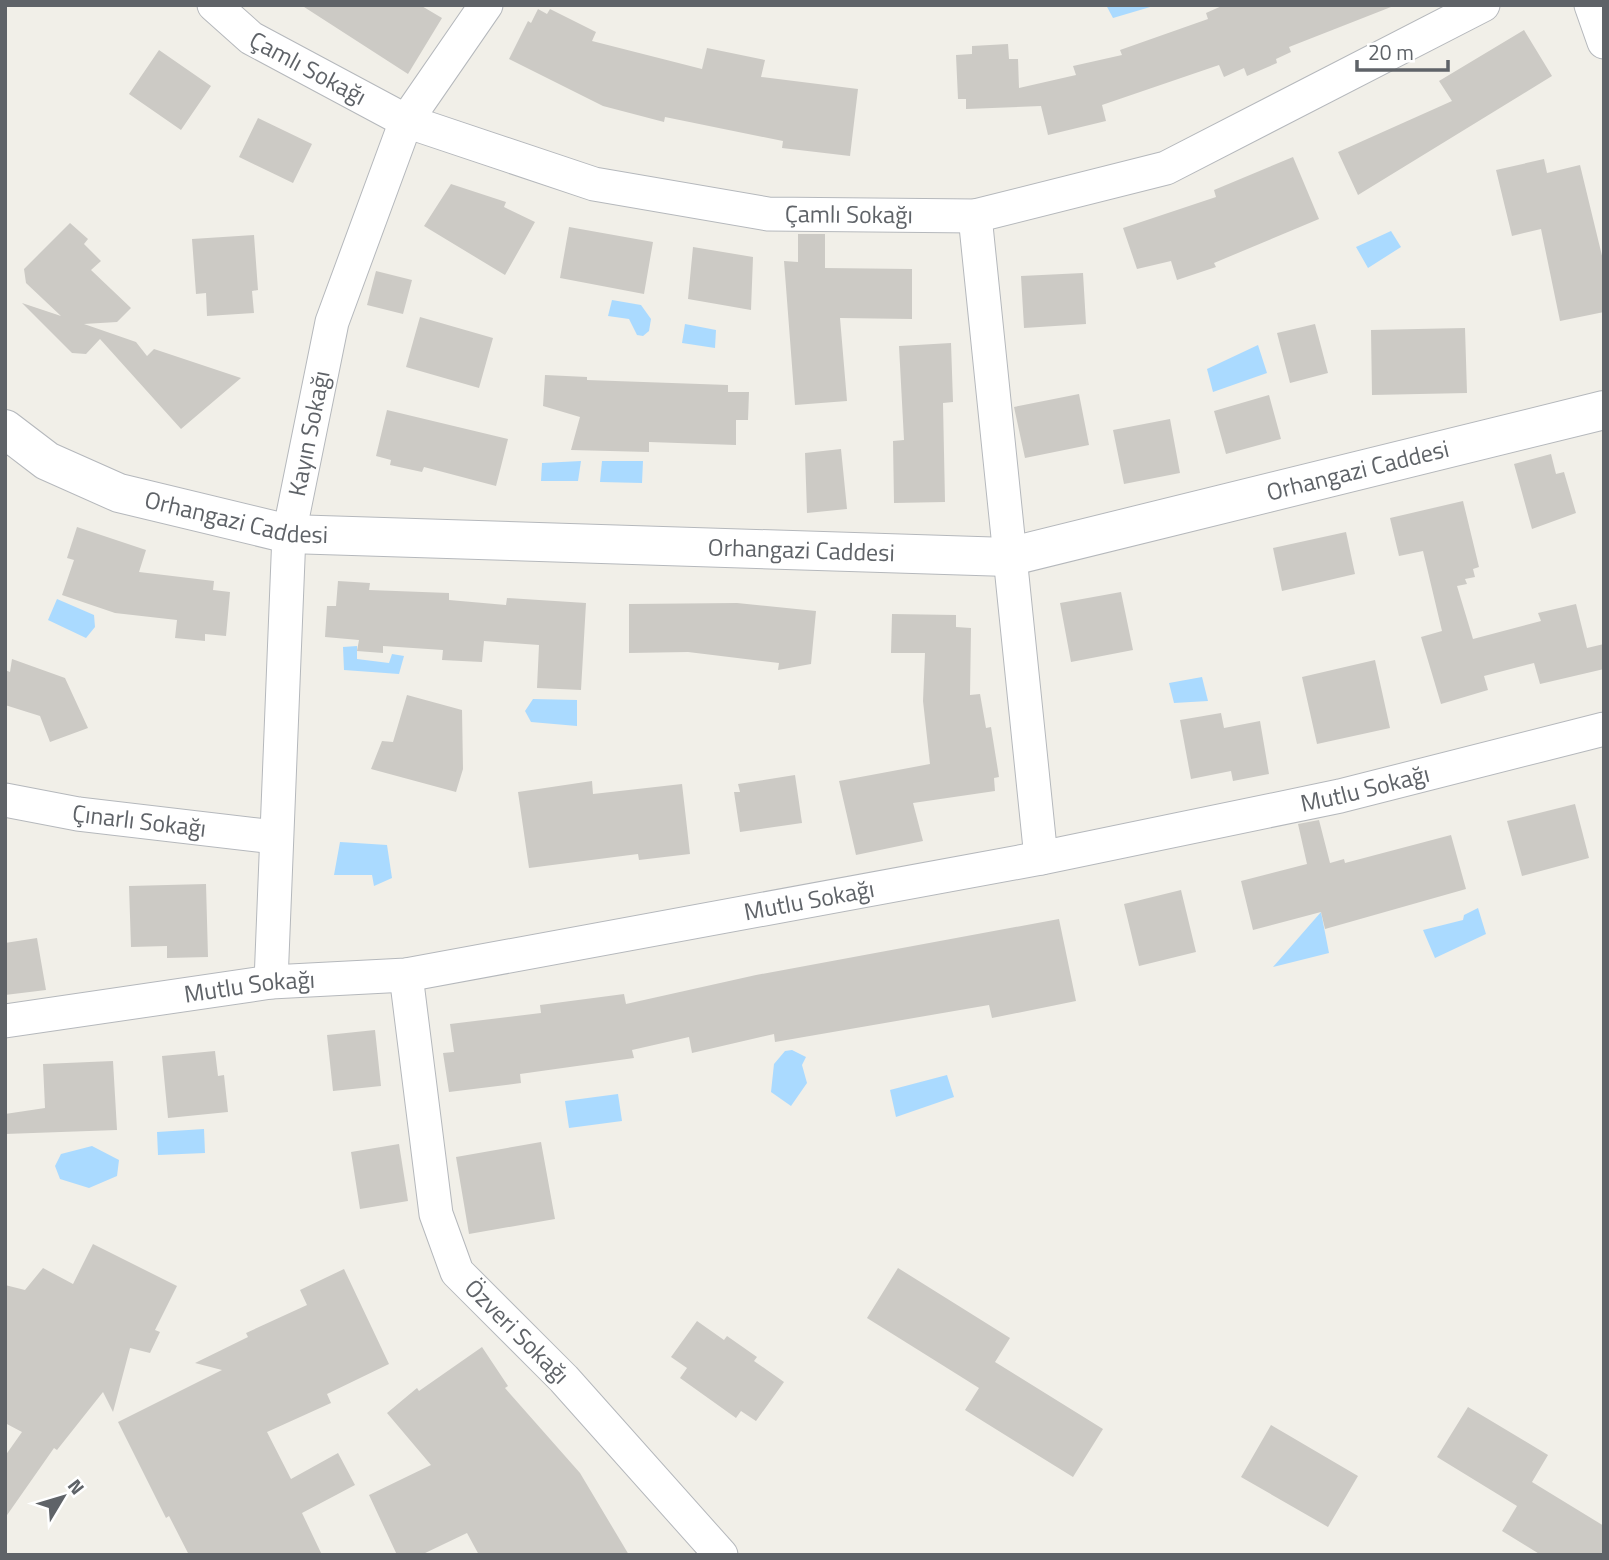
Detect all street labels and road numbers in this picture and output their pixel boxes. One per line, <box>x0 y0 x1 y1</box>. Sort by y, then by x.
street label: Çamlı Sokağı <box>243 21 373 114</box>
street label: Çamlı Sokağı <box>785 195 913 232</box>
street label: Kayın Sokağı <box>278 367 339 499</box>
street label: Orhangazi Caddesi <box>1262 430 1452 510</box>
street label: Orhangazi Caddesi <box>141 481 329 552</box>
street label: Orhangazi Caddesi <box>707 528 895 570</box>
street label: Mutlu Sokağı <box>1297 755 1433 821</box>
street label: Çınarlı Sokağı <box>71 794 208 846</box>
street label: Mutlu Sokağı <box>741 870 877 929</box>
street label: Mutlu Sokağı <box>181 961 316 1012</box>
street label: Özveri Sokağı <box>457 1270 578 1392</box>

